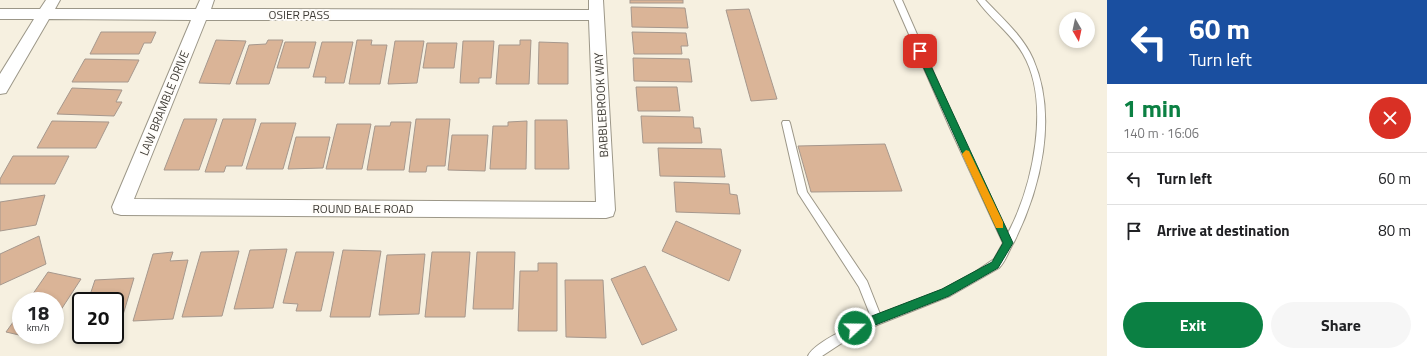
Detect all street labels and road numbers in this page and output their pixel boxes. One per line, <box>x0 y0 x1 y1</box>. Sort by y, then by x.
street label: OSIER PASS <box>269 5 329 24</box>
street label: LAW BRAMBLE DRIVE <box>134 47 194 158</box>
street label: BABBLEBROOK WAY <box>589 51 613 158</box>
street label: ROUND BALE ROAD <box>312 199 414 218</box>

